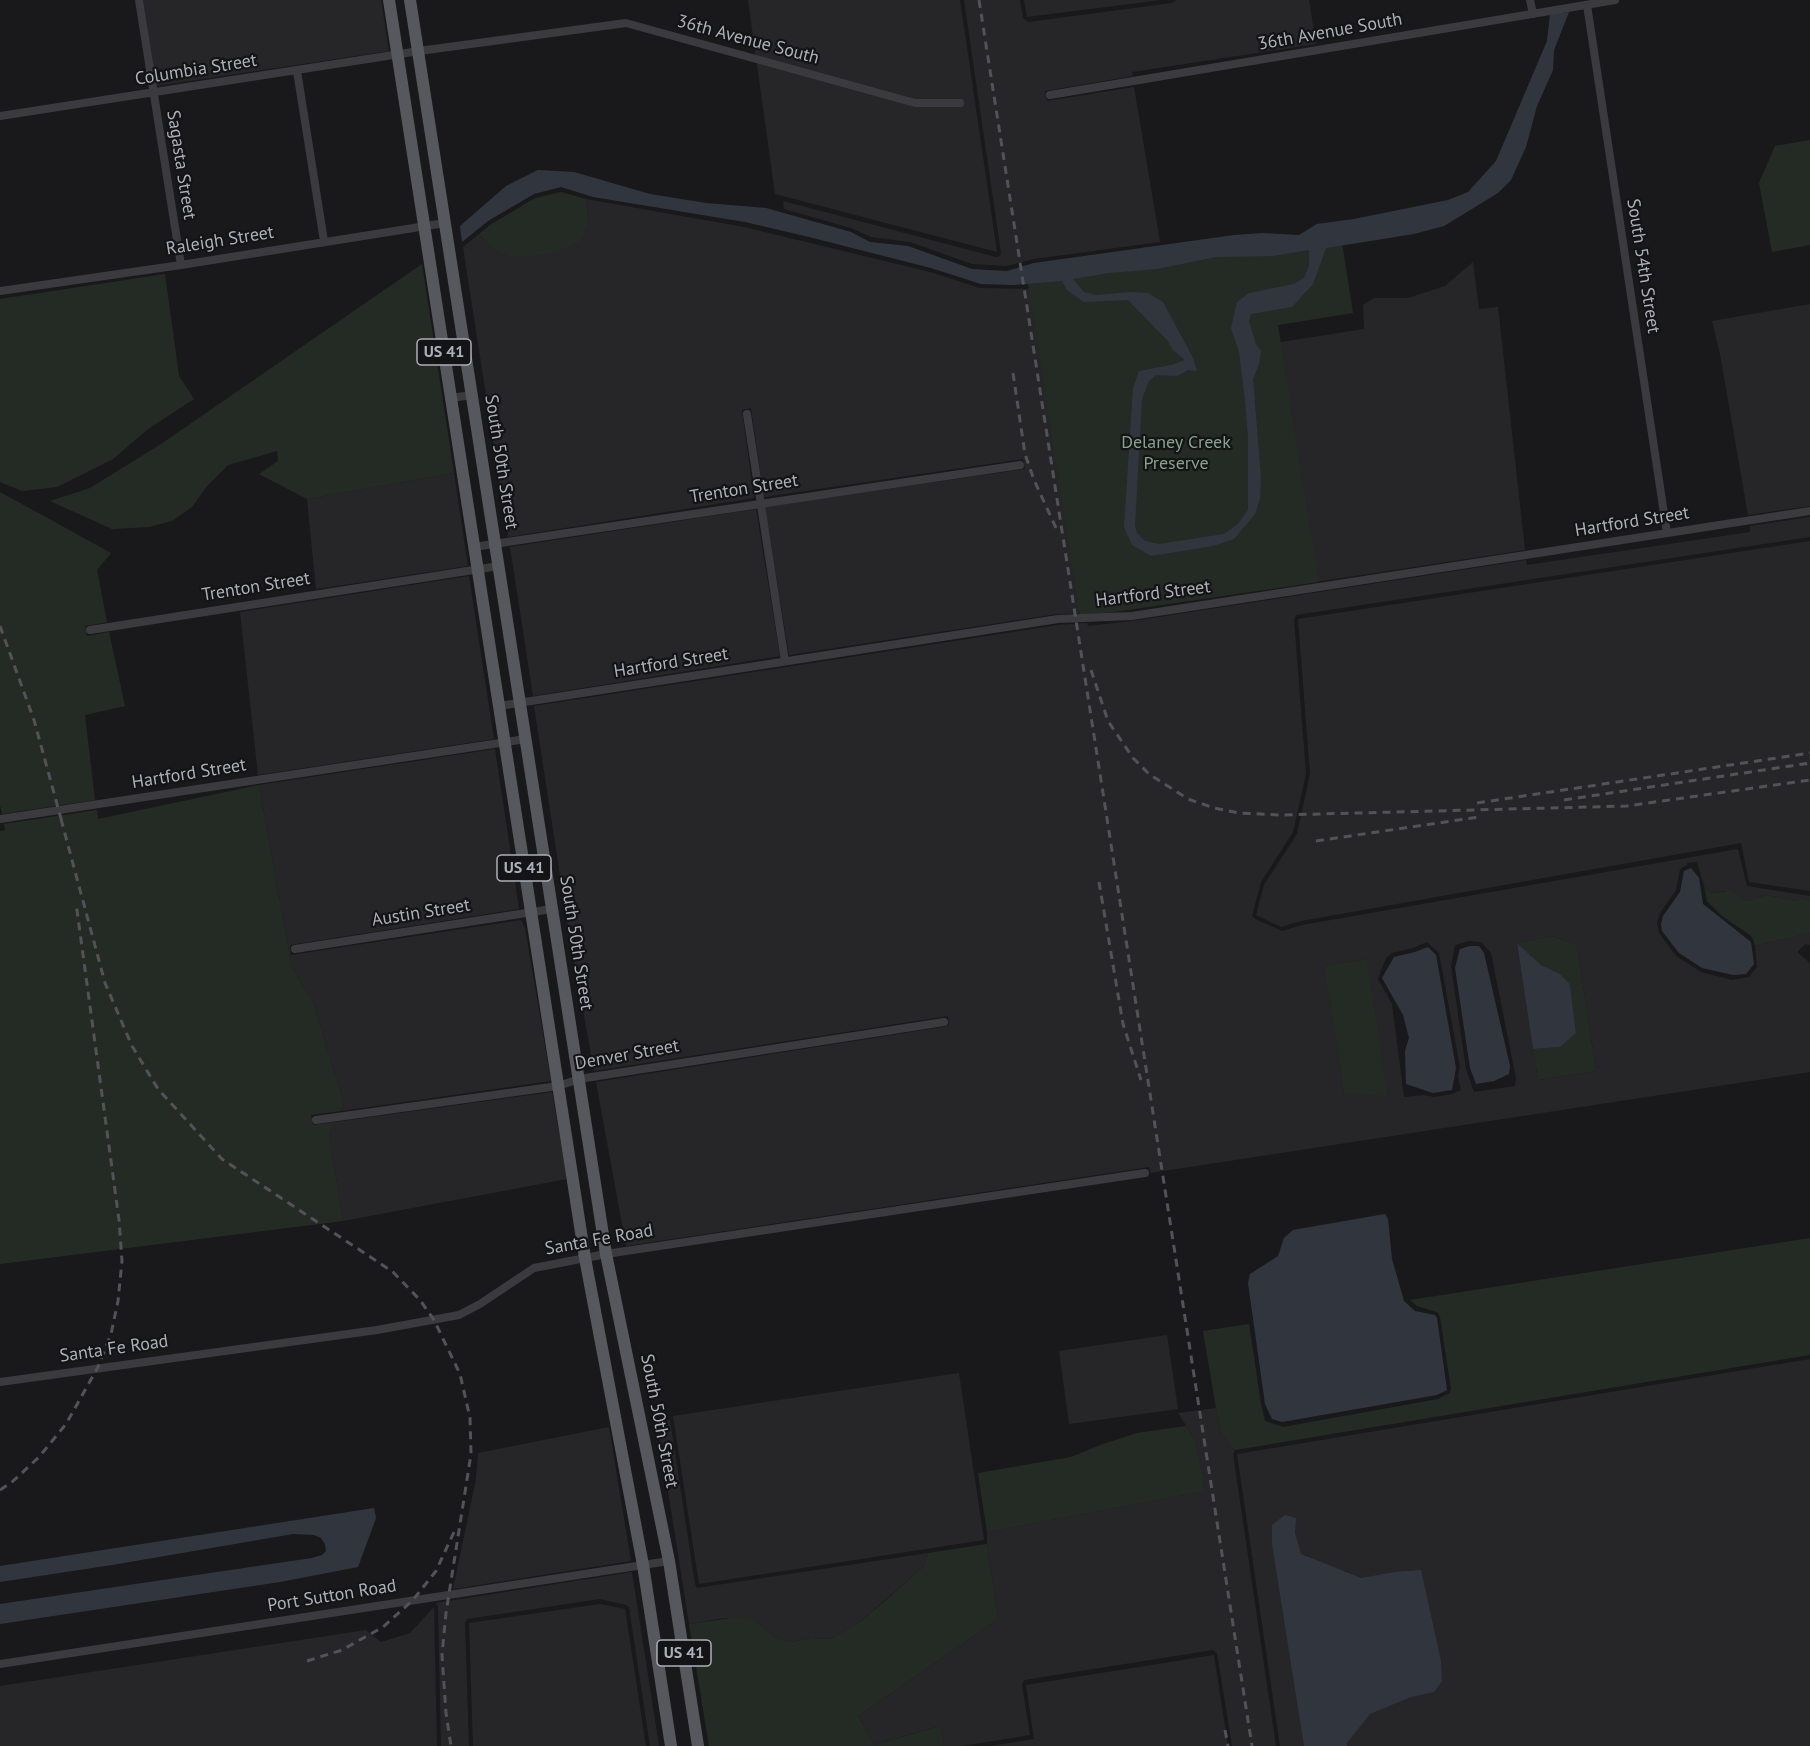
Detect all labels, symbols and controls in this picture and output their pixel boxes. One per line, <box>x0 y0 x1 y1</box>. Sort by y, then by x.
street label: 36th Avenue South <box>1256 9 1404 55</box>
street label: 36th Avenue South <box>675 11 821 69</box>
street label: Columbia Street <box>134 50 258 90</box>
street label: Sagasta Street <box>162 109 200 221</box>
street label: South 54th Street <box>1622 197 1664 335</box>
street label: Raleigh Street <box>164 222 276 260</box>
road number: US 41 <box>417 339 471 365</box>
street label: South 50th Street <box>480 393 522 531</box>
park label: Delaney Creek Preserve <box>1121 432 1231 474</box>
street label: Trenton Street <box>688 470 800 508</box>
street label: Hartford Street <box>1573 502 1691 542</box>
street label: Trenton Street <box>200 568 312 606</box>
street label: Hartford Street <box>1094 576 1212 612</box>
street label: Hartford Street <box>612 643 730 683</box>
street label: Hartford Street <box>130 754 248 794</box>
road number: US 41 <box>497 855 551 881</box>
street label: South 50th Street <box>555 874 597 1012</box>
street label: Austin Street <box>370 895 472 931</box>
street label: Denver Street <box>573 1035 681 1075</box>
street label: Santa Fe Road <box>543 1220 655 1260</box>
street label: Santa Fe Road <box>58 1331 170 1367</box>
street label: South 50th Street <box>635 1352 683 1490</box>
street label: Port Sutton Road <box>266 1575 398 1617</box>
road number: US 41 <box>657 1640 711 1666</box>

